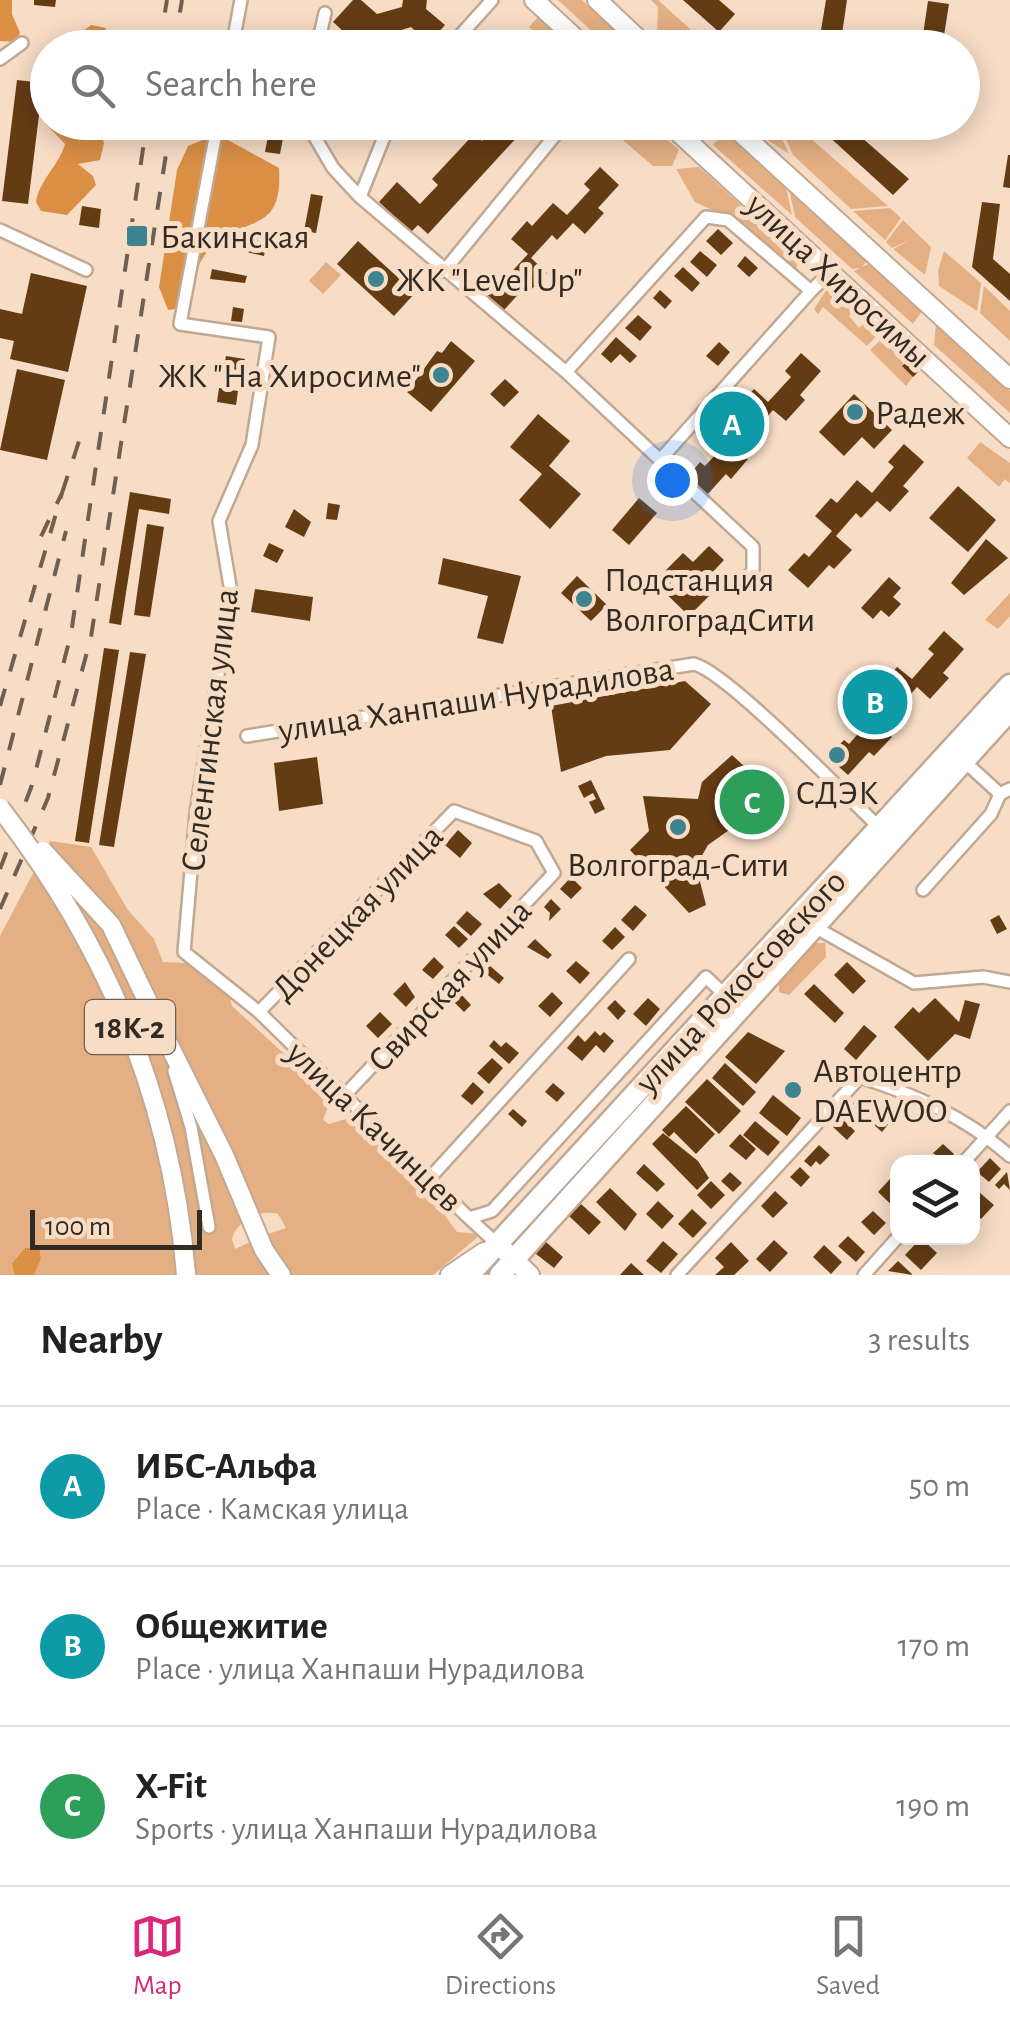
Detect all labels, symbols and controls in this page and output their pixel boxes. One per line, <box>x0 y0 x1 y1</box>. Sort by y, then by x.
search box <box>30 30 980 140</box>
icon: search <box>65 58 120 113</box>
text: Search here <box>145 66 317 104</box>
street label: улица Хиросимы <box>738 187 937 375</box>
place label: Бакинская <box>160 220 310 255</box>
marker: Бакинская <box>124 223 150 249</box>
place label: ЖК "Level Up" <box>396 263 583 298</box>
marker: ЖК "Level Up" <box>365 268 387 290</box>
place label: ЖК "На Хиросиме" <box>158 359 421 394</box>
marker: ЖК "На Хиросиме" <box>430 364 452 386</box>
pin: A <box>700 386 764 462</box>
place label: Радеж <box>875 396 966 431</box>
marker: Радеж <box>844 401 866 423</box>
your location <box>647 455 698 506</box>
place label: Подстанция ВолгоградСити <box>604 563 815 638</box>
street label: Селенгинская улица <box>176 587 245 874</box>
marker: Подстанция ВолгоградСити <box>573 588 595 610</box>
street label: улица Ханпаши Нурадилова <box>275 652 676 749</box>
pin: B <box>842 664 908 740</box>
marker: СДЭК <box>826 744 848 766</box>
pin: C <box>720 764 784 840</box>
place label: СДЭК <box>795 776 879 811</box>
marker: Волгоград-Сити <box>667 816 689 838</box>
street label: Донецкая улица <box>266 819 450 1008</box>
place label: Волгоград-Сити <box>567 848 789 883</box>
street label: улица Рокоссовского <box>628 864 853 1101</box>
street label: Свирская улица <box>362 893 538 1079</box>
road number: 18К-2 <box>85 1000 175 1054</box>
street label: улица Качинцев <box>279 1034 468 1219</box>
place label: Автоцентр DAEWOO <box>813 1054 962 1129</box>
marker: Автоцентр DAEWOO <box>782 1079 804 1101</box>
map controls <box>890 1155 980 1245</box>
button: layers <box>890 1155 980 1245</box>
scale bar <box>30 1205 202 1250</box>
text: 100 m <box>45 1213 111 1241</box>
text: Nearby <box>40 1319 163 1361</box>
text: 3 results <box>868 1324 970 1356</box>
text: ИБС-Альфа <box>135 1448 317 1486</box>
text: A <box>63 1470 82 1502</box>
text: 50 m <box>909 1470 970 1502</box>
text: Place · Камская улица <box>135 1493 409 1525</box>
text: Общежитие <box>135 1608 328 1646</box>
text: B <box>63 1630 82 1662</box>
text: 170 m <box>898 1630 970 1662</box>
text: Place · улица Ханпаши Нурадилова <box>135 1653 585 1685</box>
text: X-Fit <box>135 1768 207 1806</box>
text: C <box>64 1790 81 1822</box>
text: 190 m <box>896 1790 970 1822</box>
text: Sports · улица Ханпаши Нурадилова <box>135 1813 598 1845</box>
tab: Map <box>130 1909 185 2003</box>
tab: Directions <box>445 1909 556 2003</box>
tab: Saved <box>816 1909 880 2003</box>

